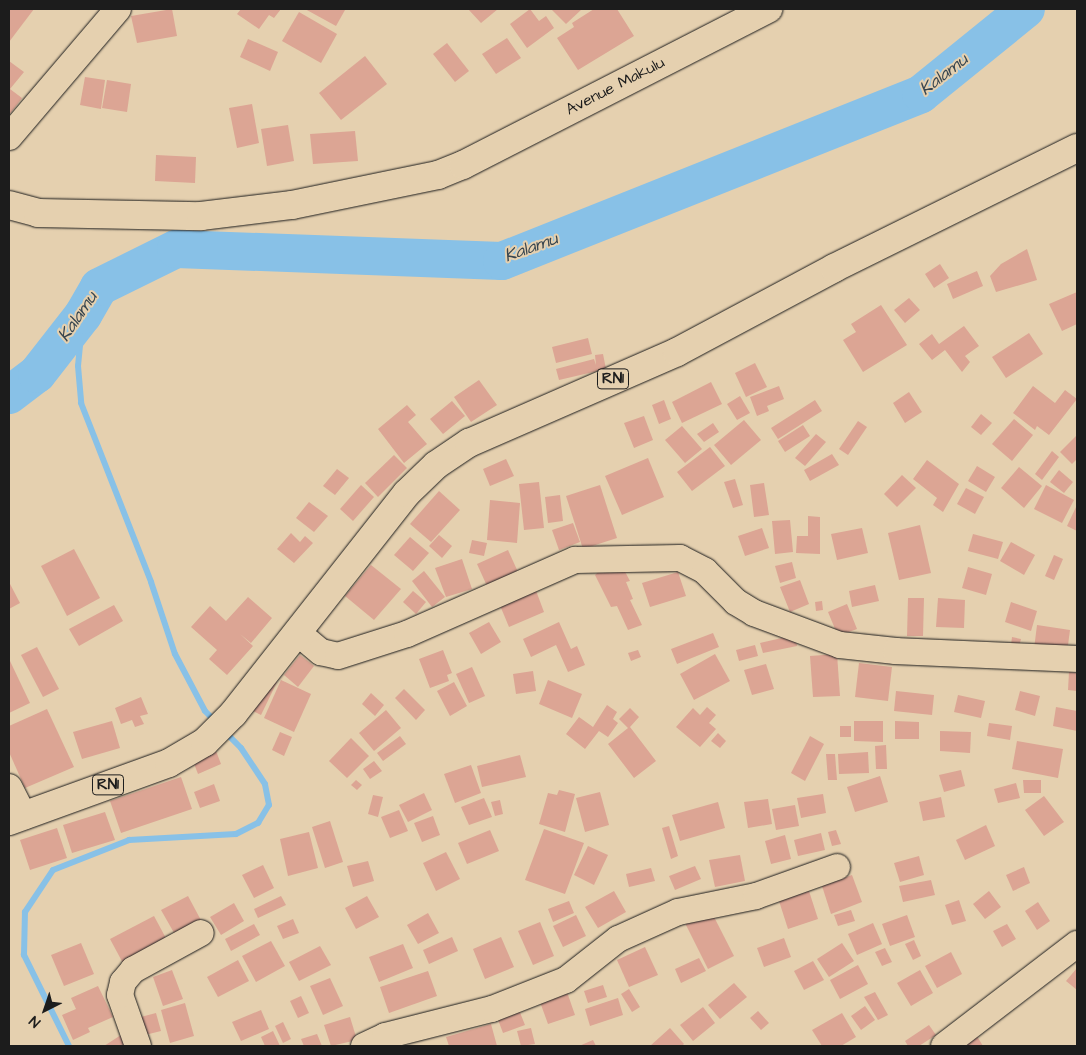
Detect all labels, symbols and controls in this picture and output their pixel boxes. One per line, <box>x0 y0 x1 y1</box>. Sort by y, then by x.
water label: Kalamu <box>916 49 972 101</box>
street label: Avenue Makulu <box>562 53 668 119</box>
water label: Kalamu <box>501 228 561 268</box>
water label: Kalamu <box>54 288 102 346</box>
road number: RN1 <box>597 366 629 392</box>
road number: RN1 <box>92 772 124 798</box>
north arrow <box>20 985 70 1035</box>
text: N <box>25 1011 45 1032</box>

